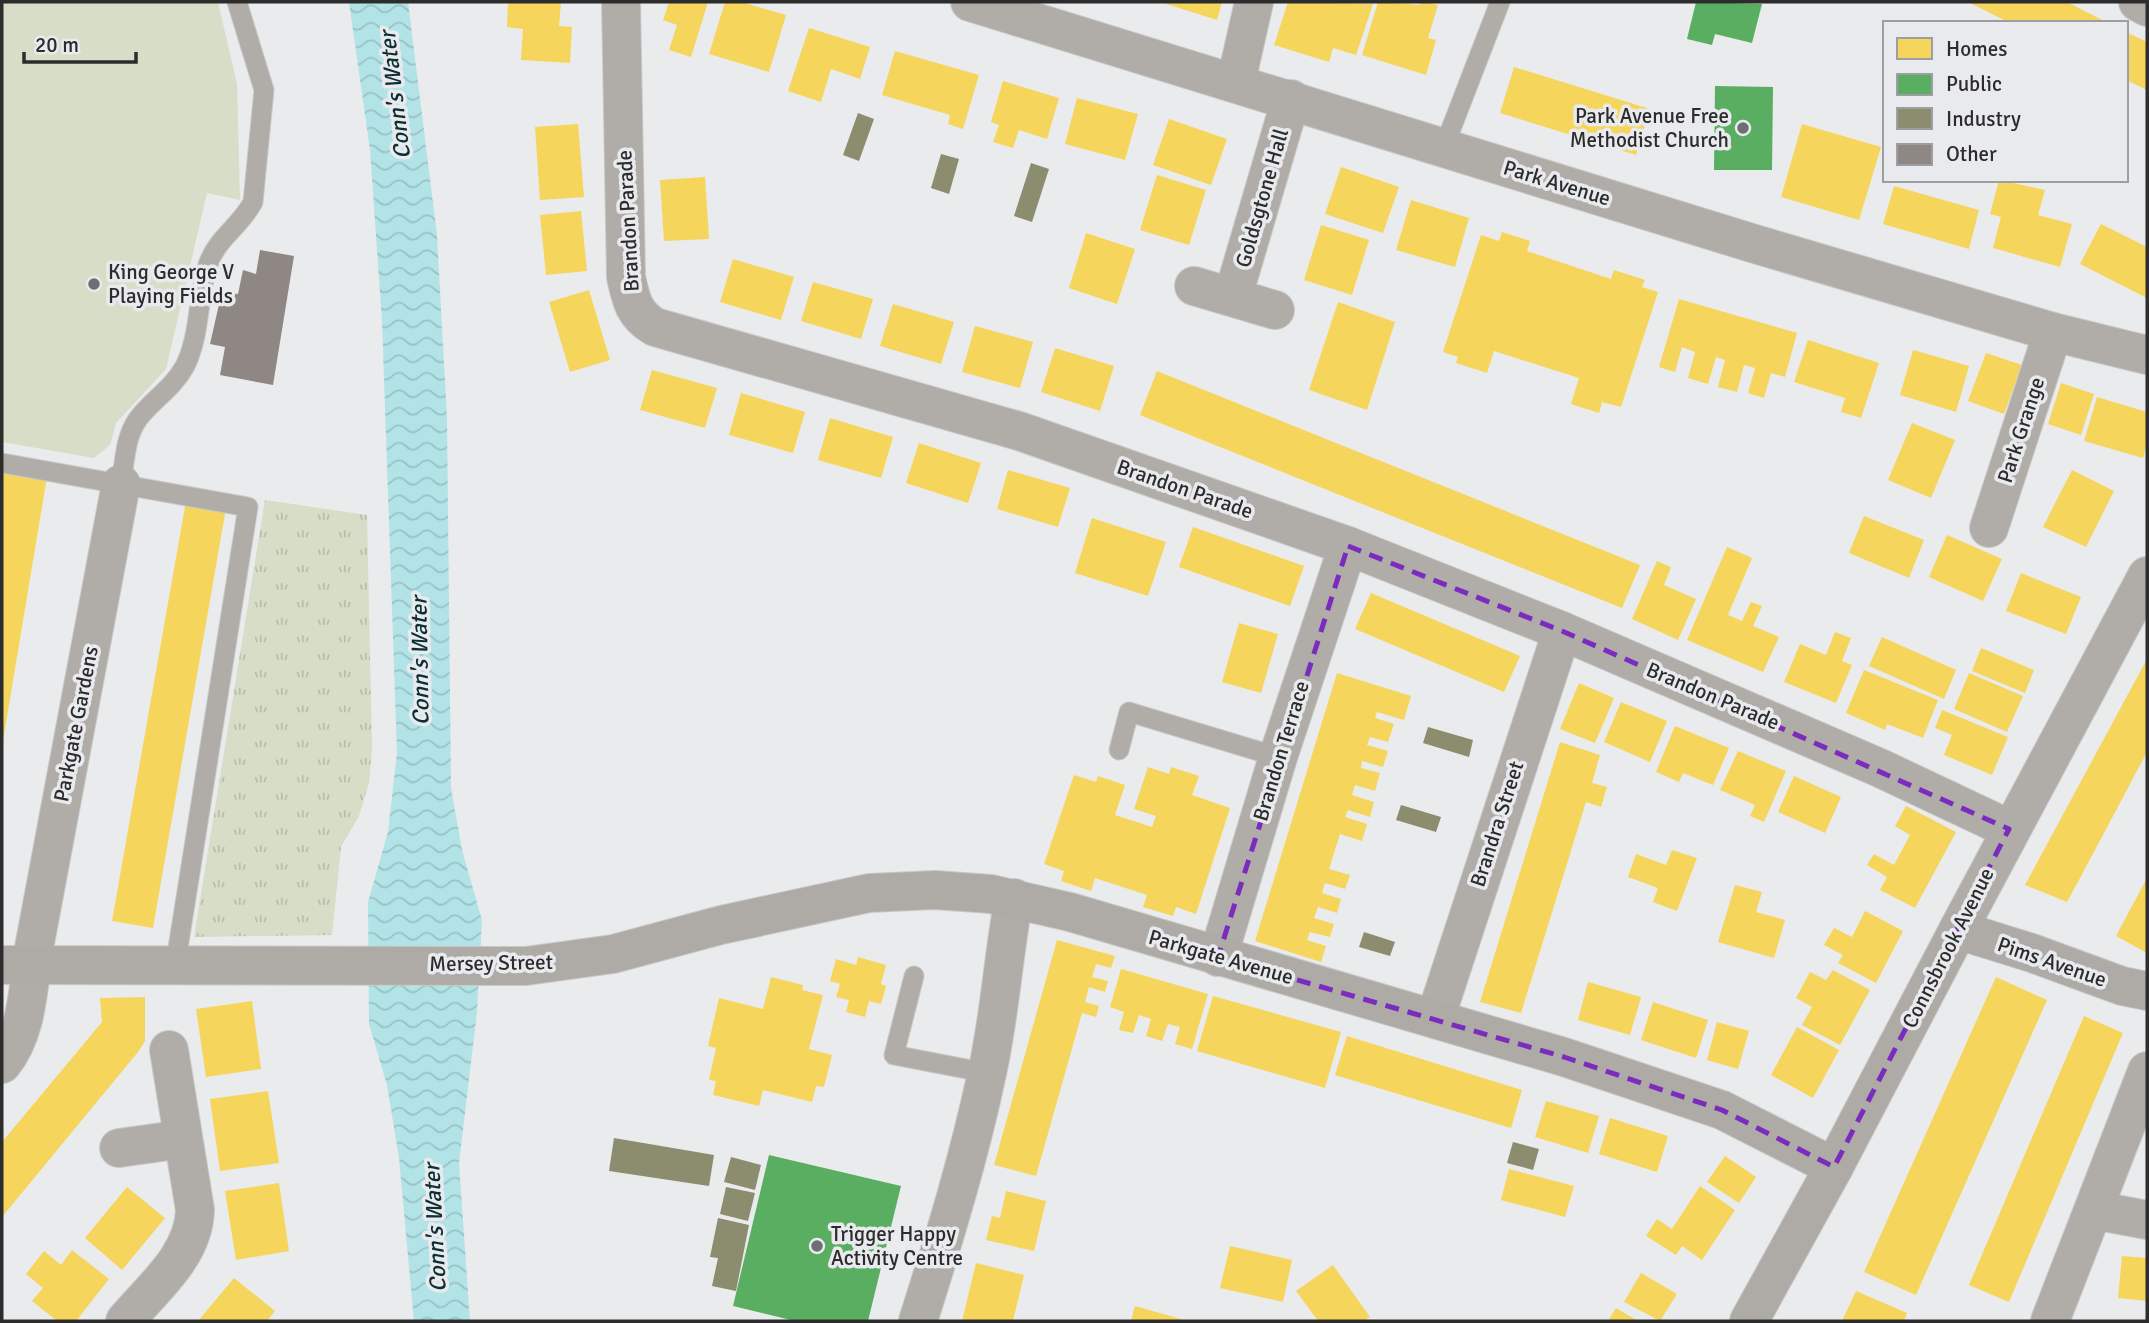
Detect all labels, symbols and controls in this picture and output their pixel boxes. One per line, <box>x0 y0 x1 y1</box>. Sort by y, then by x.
scale bar <box>24 21 136 65</box>
legend <box>1883 21 2128 182</box>
water label: Conn's Water <box>372 26 417 161</box>
text: 20 m <box>35 32 79 58</box>
text: Homes <box>1946 36 2008 62</box>
text: Public <box>1946 71 2002 97</box>
place label: Park Avenue Free Methodist Church <box>1570 103 1729 153</box>
text: Industry <box>1946 106 2021 132</box>
marker: Park Avenue Free Methodist Church <box>1735 120 1751 136</box>
street label: Goldsgtone Hall <box>1230 125 1294 271</box>
text: Other <box>1946 141 1997 167</box>
street label: Brandon Parade <box>611 149 645 293</box>
street label: Park Avenue <box>1500 154 1614 212</box>
place label: King George V Playing Fields <box>108 259 234 309</box>
marker: King George V Playing Fields <box>86 276 102 292</box>
street label: Park Grange <box>1992 374 2050 486</box>
street label: Brandon Parade <box>1114 454 1256 524</box>
water label: Conn's Water <box>404 593 436 726</box>
street label: Parkgate Gardens <box>48 644 104 804</box>
street label: Brandon Parade <box>1643 656 1783 736</box>
street label: Brandon Terrace <box>1247 678 1315 824</box>
street label: Brandra Street <box>1464 758 1530 890</box>
street label: Connsbrook Avenue <box>1896 863 2000 1033</box>
street label: Parkgate Avenue <box>1146 924 1296 990</box>
street label: Pims Avenue <box>1994 931 2110 993</box>
street label: Mersey Street <box>429 949 553 977</box>
water label: Conn's Water <box>417 1160 453 1293</box>
place label: Trigger Happy Activity Centre <box>831 1221 963 1271</box>
marker: Trigger Happy Activity Centre <box>809 1238 825 1254</box>

